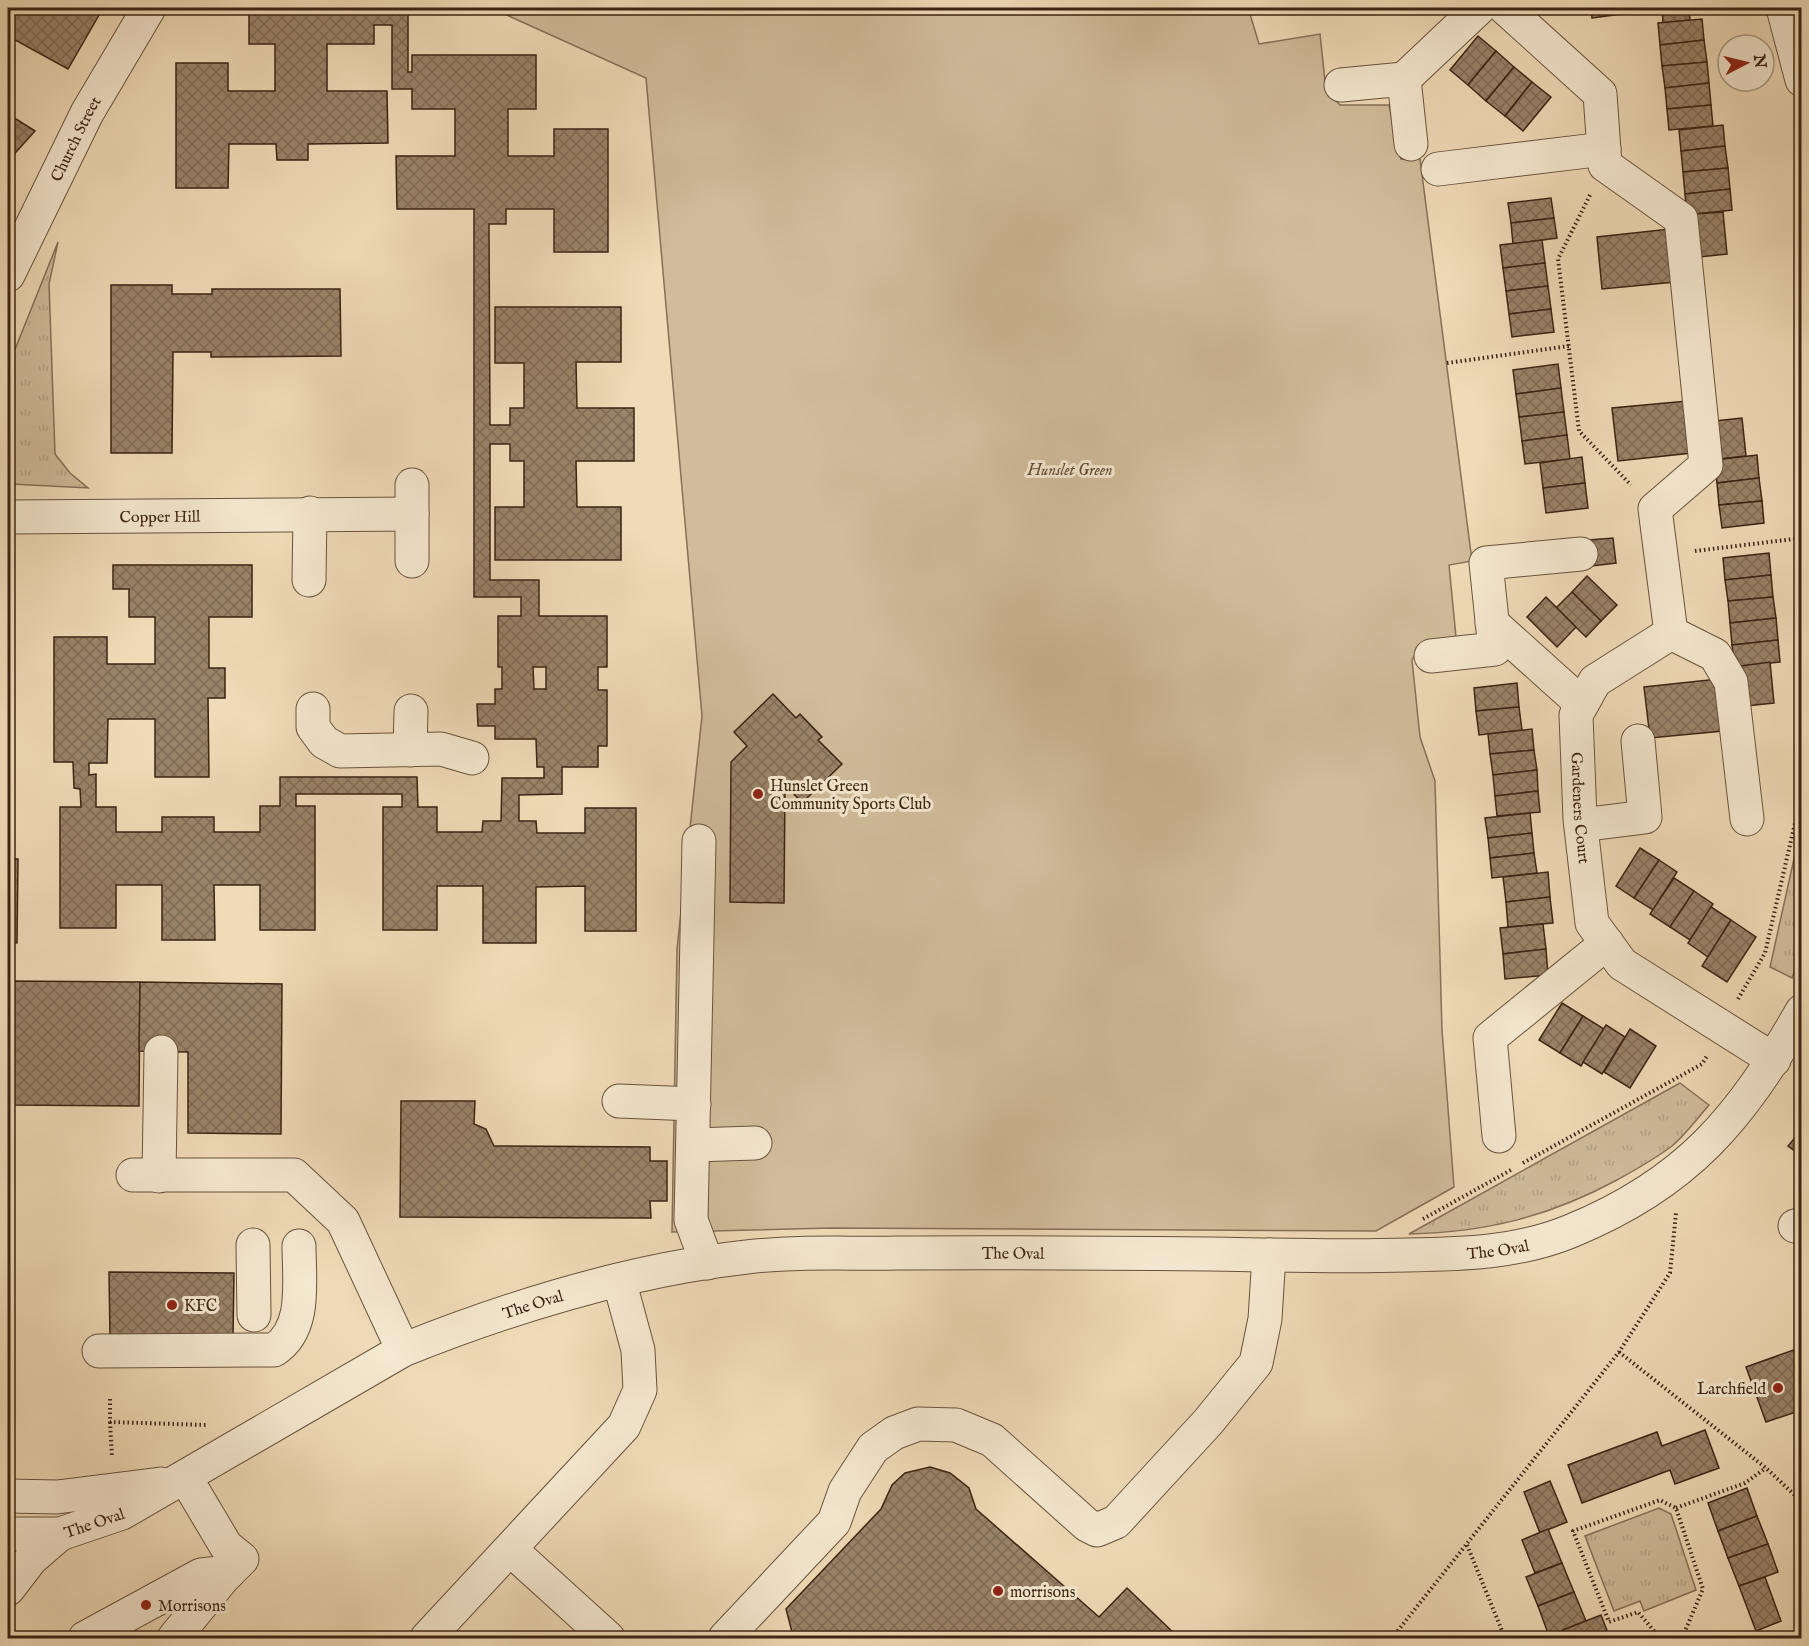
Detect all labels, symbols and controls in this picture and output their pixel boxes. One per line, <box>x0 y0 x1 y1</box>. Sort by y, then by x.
north arrow <box>1716 33 1776 93</box>
text: N <box>1748 52 1770 70</box>
street label: Church Street <box>47 93 107 185</box>
park label: Hunslet Green <box>1026 461 1113 481</box>
street label: Copper Hill <box>119 508 201 528</box>
street label: Gardeners Court <box>1565 752 1593 865</box>
place label: Hunslet Green Community Sports Club <box>770 777 932 815</box>
marker: Hunslet Green Community Sports Club <box>751 787 765 801</box>
street label: The Oval <box>1466 1236 1532 1265</box>
street label: The Oval <box>982 1245 1045 1265</box>
street label: The Oval <box>500 1287 567 1325</box>
place label: KFC <box>184 1297 217 1317</box>
marker: KFC <box>165 1298 179 1312</box>
place label: Larchfield <box>1697 1380 1766 1400</box>
marker: Larchfield <box>1771 1381 1785 1395</box>
street label: The Oval <box>62 1505 128 1544</box>
place label: morrisons <box>1010 1583 1076 1603</box>
marker: morrisons <box>991 1584 1005 1598</box>
place label: Morrisons <box>158 1597 226 1617</box>
marker: Morrisons <box>139 1598 153 1612</box>

